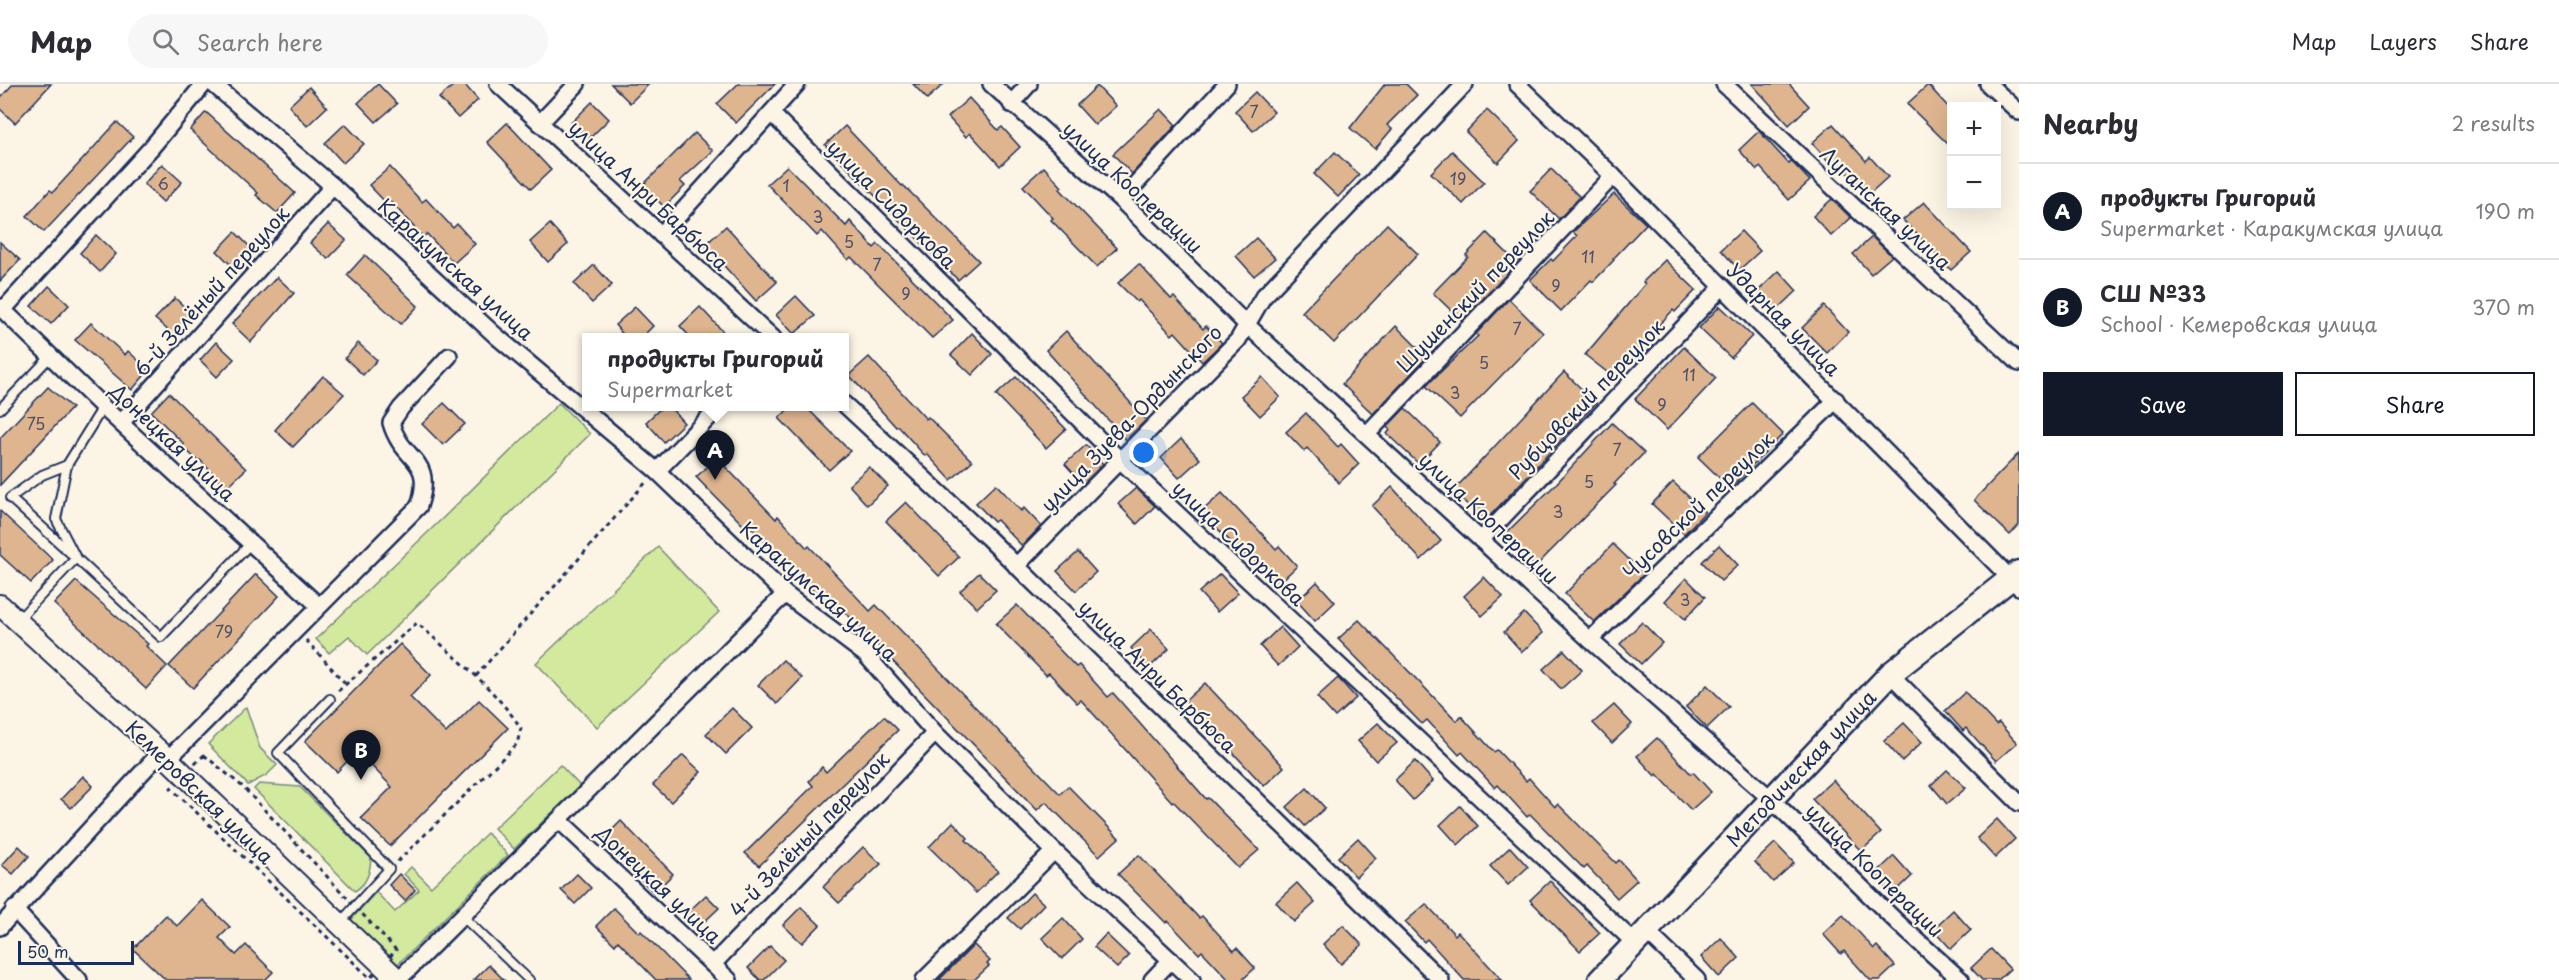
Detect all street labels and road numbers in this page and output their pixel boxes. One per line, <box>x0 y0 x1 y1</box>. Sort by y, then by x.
street label: улица Анри Барбюса <box>562 113 736 278</box>
street label: улица Кооперации <box>1056 114 1210 260</box>
street label: улица Сидоркова <box>820 132 964 276</box>
street label: Луганская улица <box>1814 139 1959 277</box>
street label: Каракумская улица <box>372 191 541 347</box>
street label: 6-й Зелёный переулок <box>126 199 296 383</box>
street label: Шушенский переулок <box>1389 203 1561 379</box>
street label: Ударная улица <box>1720 255 1848 383</box>
street label: Рубцовский переулок <box>1501 312 1671 486</box>
street label: улица Зуева-Ордынского <box>1033 318 1229 518</box>
street label: Донецкая улица <box>103 375 243 509</box>
street label: Чусовской переулок <box>1615 424 1781 586</box>
street label: улица Кооперации <box>1412 445 1566 591</box>
street label: улица Сидоркова <box>1166 473 1313 613</box>
street label: Каракумская улица <box>734 514 905 668</box>
street label: улица Анри Барбюса <box>1072 592 1244 760</box>
street label: Методическая улица <box>1719 682 1883 853</box>
street label: Кемеровская улица <box>119 713 281 871</box>
street label: 4-й Зелёный переулок <box>722 744 896 923</box>
street label: улица Кооперации <box>1799 796 1951 944</box>
street label: Донецкая улица <box>589 817 729 951</box>

